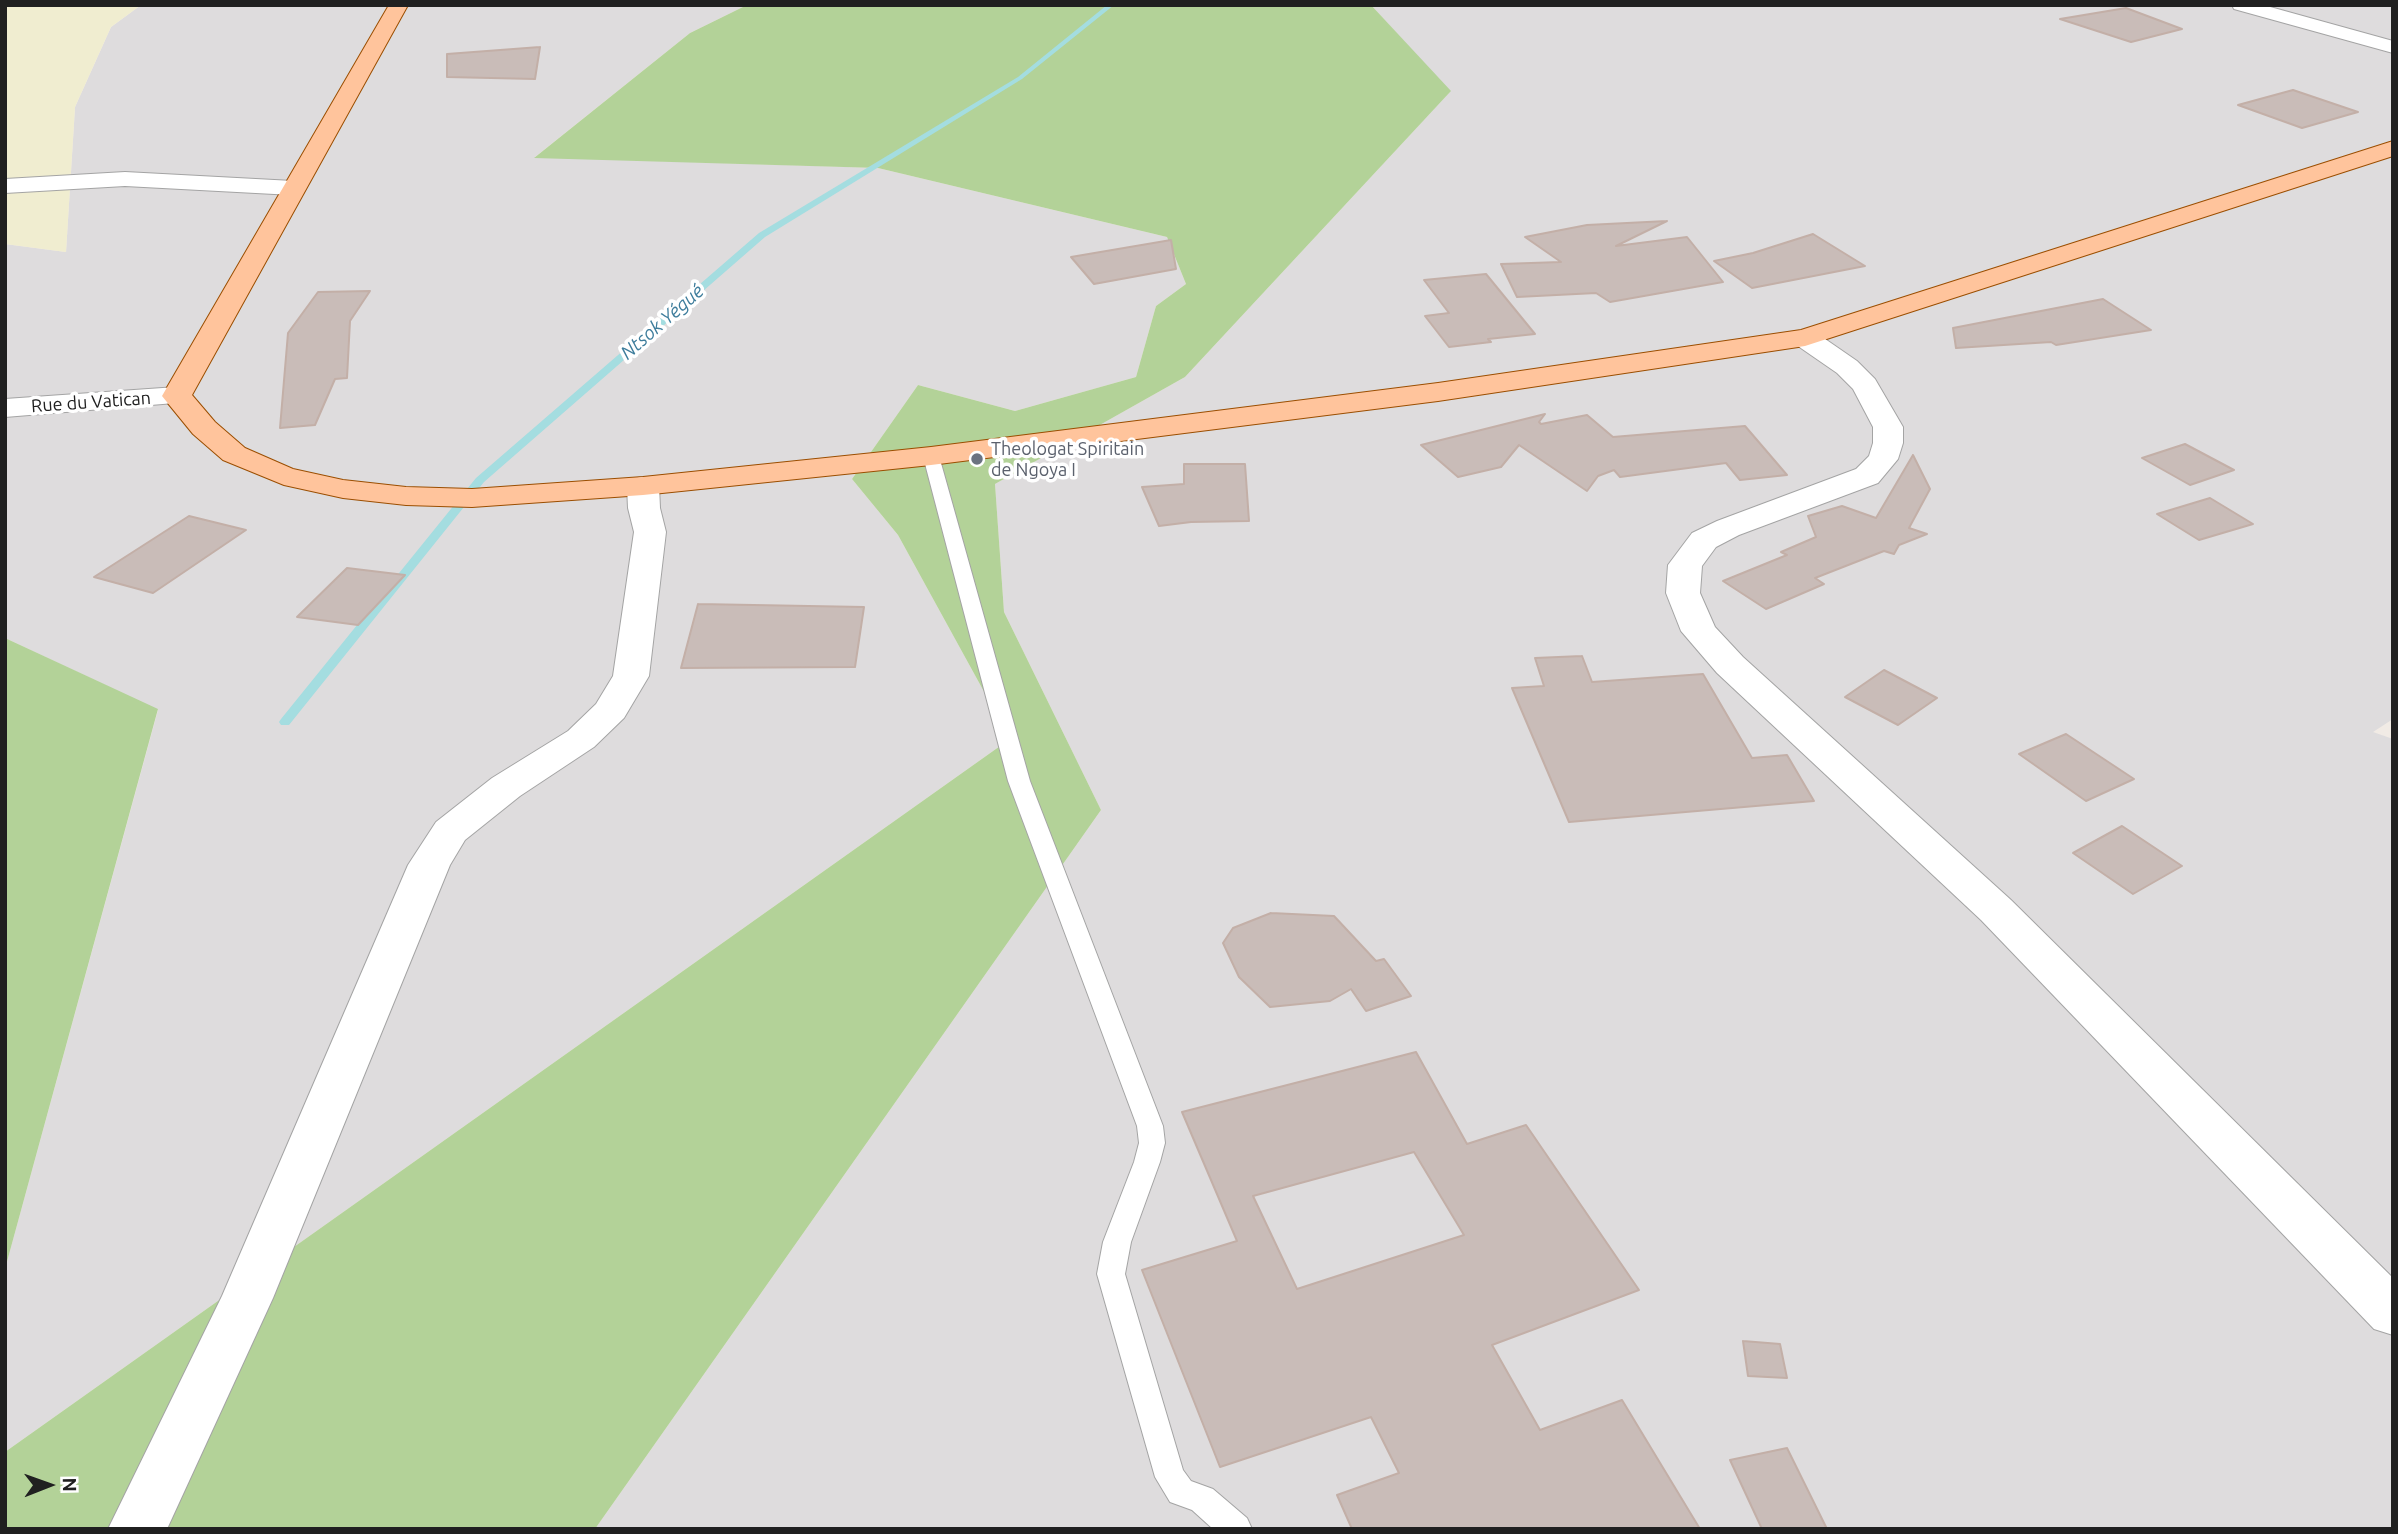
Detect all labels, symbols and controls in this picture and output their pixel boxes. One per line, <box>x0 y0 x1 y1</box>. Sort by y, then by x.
water label: Ntsok Yégué <box>616 280 708 364</box>
street label: Rue du Vatican <box>30 387 152 417</box>
place label: Theologat Spiritain de Ngoya I <box>991 438 1144 480</box>
marker: Theologat Spiritain de Ngoya I <box>969 451 985 467</box>
north arrow <box>14 1450 84 1520</box>
text: N <box>59 1477 81 1492</box>

